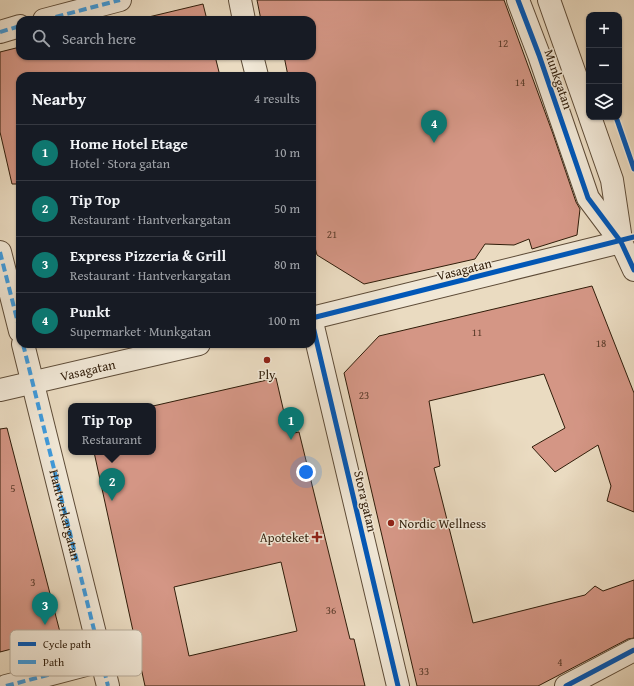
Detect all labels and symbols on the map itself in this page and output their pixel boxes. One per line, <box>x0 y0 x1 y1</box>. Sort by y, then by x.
house number: 12 <box>498 35 508 51</box>
street label: Munkgatan <box>539 47 578 112</box>
house number: 14 <box>515 74 525 90</box>
pin: 4 <box>421 110 447 143</box>
house number: 21 <box>327 226 337 242</box>
street label: Vasagatan <box>435 253 494 285</box>
house number: 11 <box>472 324 482 340</box>
house number: 18 <box>596 335 606 351</box>
street label: Vasagatan <box>58 355 118 386</box>
marker: Ply <box>262 355 272 365</box>
place label: Ply <box>258 365 276 384</box>
house number: 23 <box>359 387 369 403</box>
pin: 1 <box>278 407 304 440</box>
your location <box>296 462 316 482</box>
street label: Hantverkargatan <box>45 467 86 563</box>
pin: 2 <box>99 468 125 501</box>
street label: Stora gatan <box>349 469 382 534</box>
house number: 5 <box>10 480 16 496</box>
place label: Nordic Wellness <box>399 514 486 533</box>
marker: Nordic Wellness <box>386 518 396 528</box>
place label: Apoteket <box>260 528 309 547</box>
marker: Apoteket <box>312 532 322 542</box>
house number: 3 <box>30 574 36 590</box>
pin: 3 <box>32 592 58 625</box>
house number: 36 <box>326 602 336 618</box>
legend <box>10 630 142 676</box>
text: Cycle path <box>43 636 92 652</box>
text: Path <box>43 654 65 670</box>
house number: 4 <box>557 654 563 670</box>
house number: 33 <box>419 663 429 679</box>

